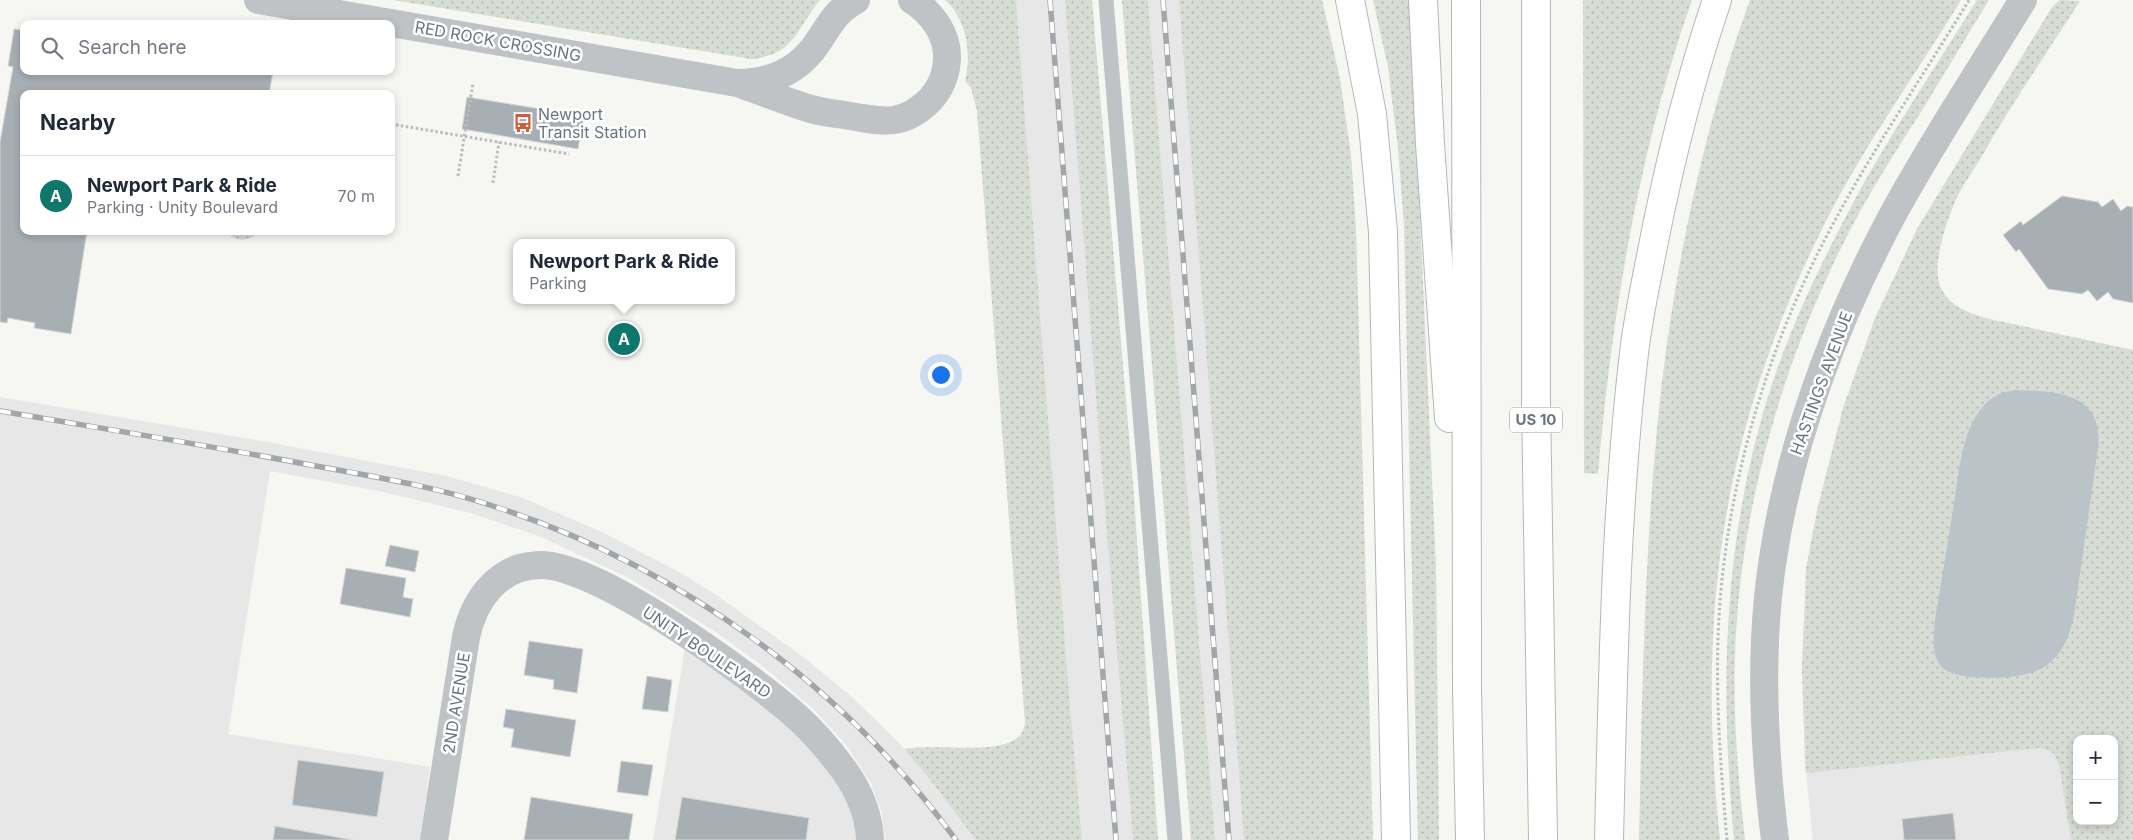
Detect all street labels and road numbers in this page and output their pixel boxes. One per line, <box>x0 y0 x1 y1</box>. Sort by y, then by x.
street label: RED ROCK CROSSING <box>413 17 583 65</box>
street label: HASTINGS AVENUE <box>1786 309 1856 457</box>
road number: US 10 <box>1510 408 1562 432</box>
street label: UNITY BOULEVARD <box>639 602 775 702</box>
street label: 2ND AVENUE <box>438 651 474 755</box>

